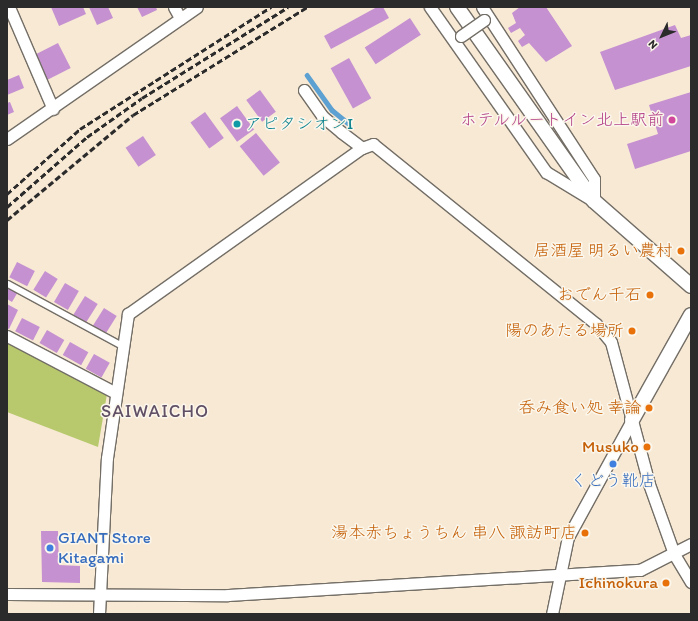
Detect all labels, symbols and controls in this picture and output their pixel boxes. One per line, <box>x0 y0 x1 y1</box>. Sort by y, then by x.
north arrow <box>642 16 682 56</box>
text: N <box>646 37 660 52</box>
place label: ホテルルートイン北上駅前 <box>459 110 664 130</box>
place label: アピタシオンI <box>245 114 353 134</box>
marker: ホテルルートイン北上駅前 <box>667 115 677 125</box>
marker: アピタシオンI <box>232 119 242 129</box>
place label: 居酒屋 明るい農村 <box>533 241 673 261</box>
marker: 居酒屋 明るい農村 <box>676 246 686 256</box>
place label: おでん千石 <box>557 285 642 305</box>
marker: おでん千石 <box>645 290 655 300</box>
place label: 陽のあたる場所 <box>505 321 624 341</box>
marker: 陽のあたる場所 <box>627 326 637 336</box>
place label: 呑み食い処 幸論 <box>518 398 641 418</box>
district label: SAIWAICHO <box>102 400 208 422</box>
marker: 呑み食い処 幸論 <box>644 403 654 413</box>
place label: Musuko <box>582 437 639 457</box>
marker: Musuko <box>642 442 652 452</box>
marker: くどう靴店 <box>608 459 618 469</box>
place label: くどう靴店 <box>571 471 655 491</box>
place label: 湯本赤ちょうちん 串八 諏訪町店 <box>331 523 577 543</box>
place label: GIANT Store Kitagami <box>58 528 151 568</box>
marker: 湯本赤ちょうちん 串八 諏訪町店 <box>580 528 590 538</box>
marker: GIANT Store Kitagami <box>45 543 55 553</box>
place label: Ichinokura <box>579 573 658 593</box>
marker: Ichinokura <box>661 578 671 588</box>

